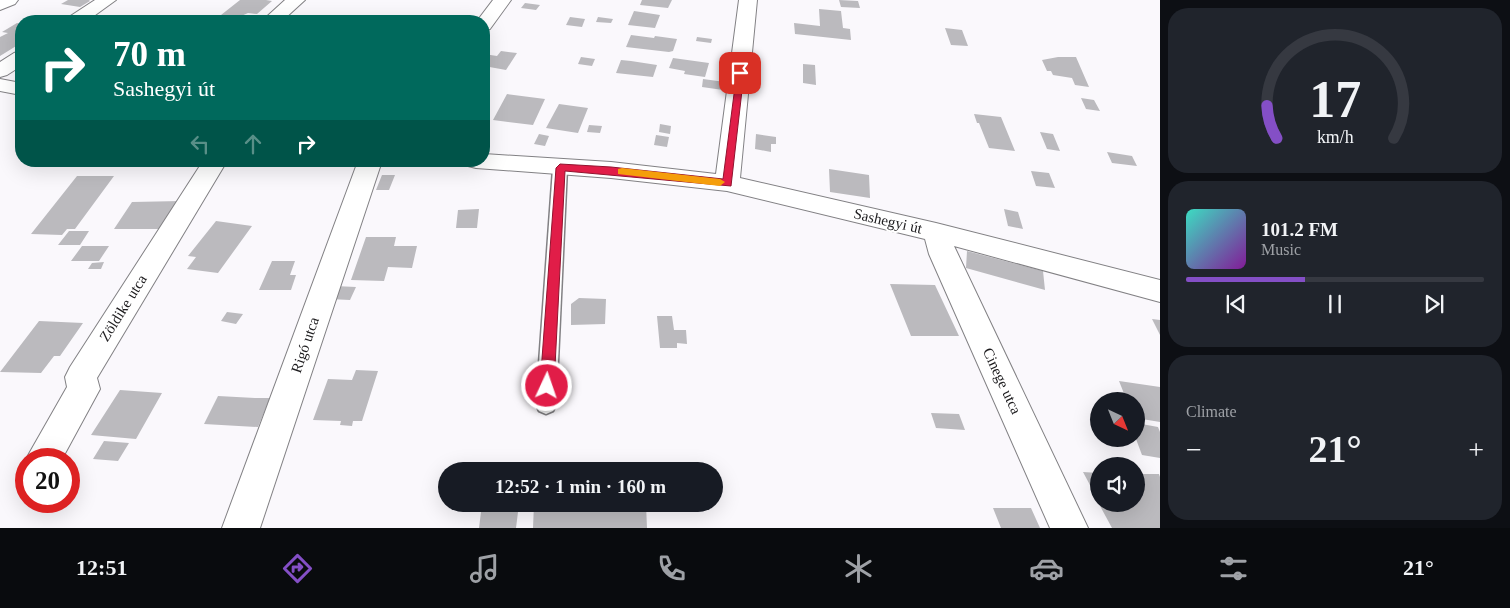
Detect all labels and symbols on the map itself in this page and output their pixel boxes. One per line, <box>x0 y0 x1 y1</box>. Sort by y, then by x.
pin <box>719 52 761 94</box>
street label: Sashegyi út <box>852 205 925 237</box>
street label: Zöldike utca <box>96 272 150 344</box>
street label: Rigó utca <box>288 315 322 375</box>
street label: Cinege utca <box>980 345 1024 417</box>
position arrow <box>520 359 572 411</box>
north arrow <box>1090 392 1145 448</box>
speed limit sign: 20 <box>15 448 80 513</box>

